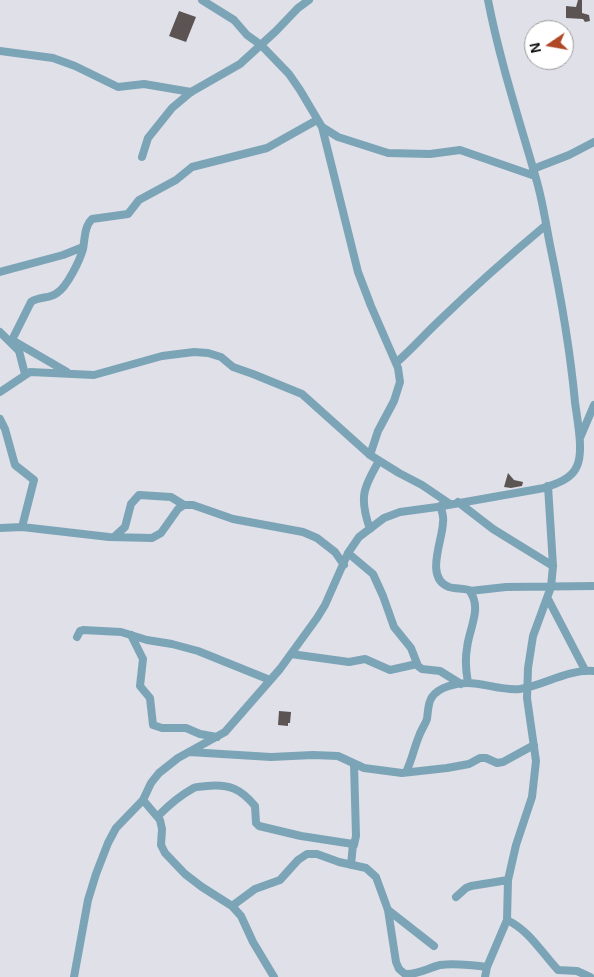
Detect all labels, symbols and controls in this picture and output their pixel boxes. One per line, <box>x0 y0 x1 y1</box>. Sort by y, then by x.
north arrow <box>524 20 574 70</box>
text: N <box>526 41 544 55</box>

